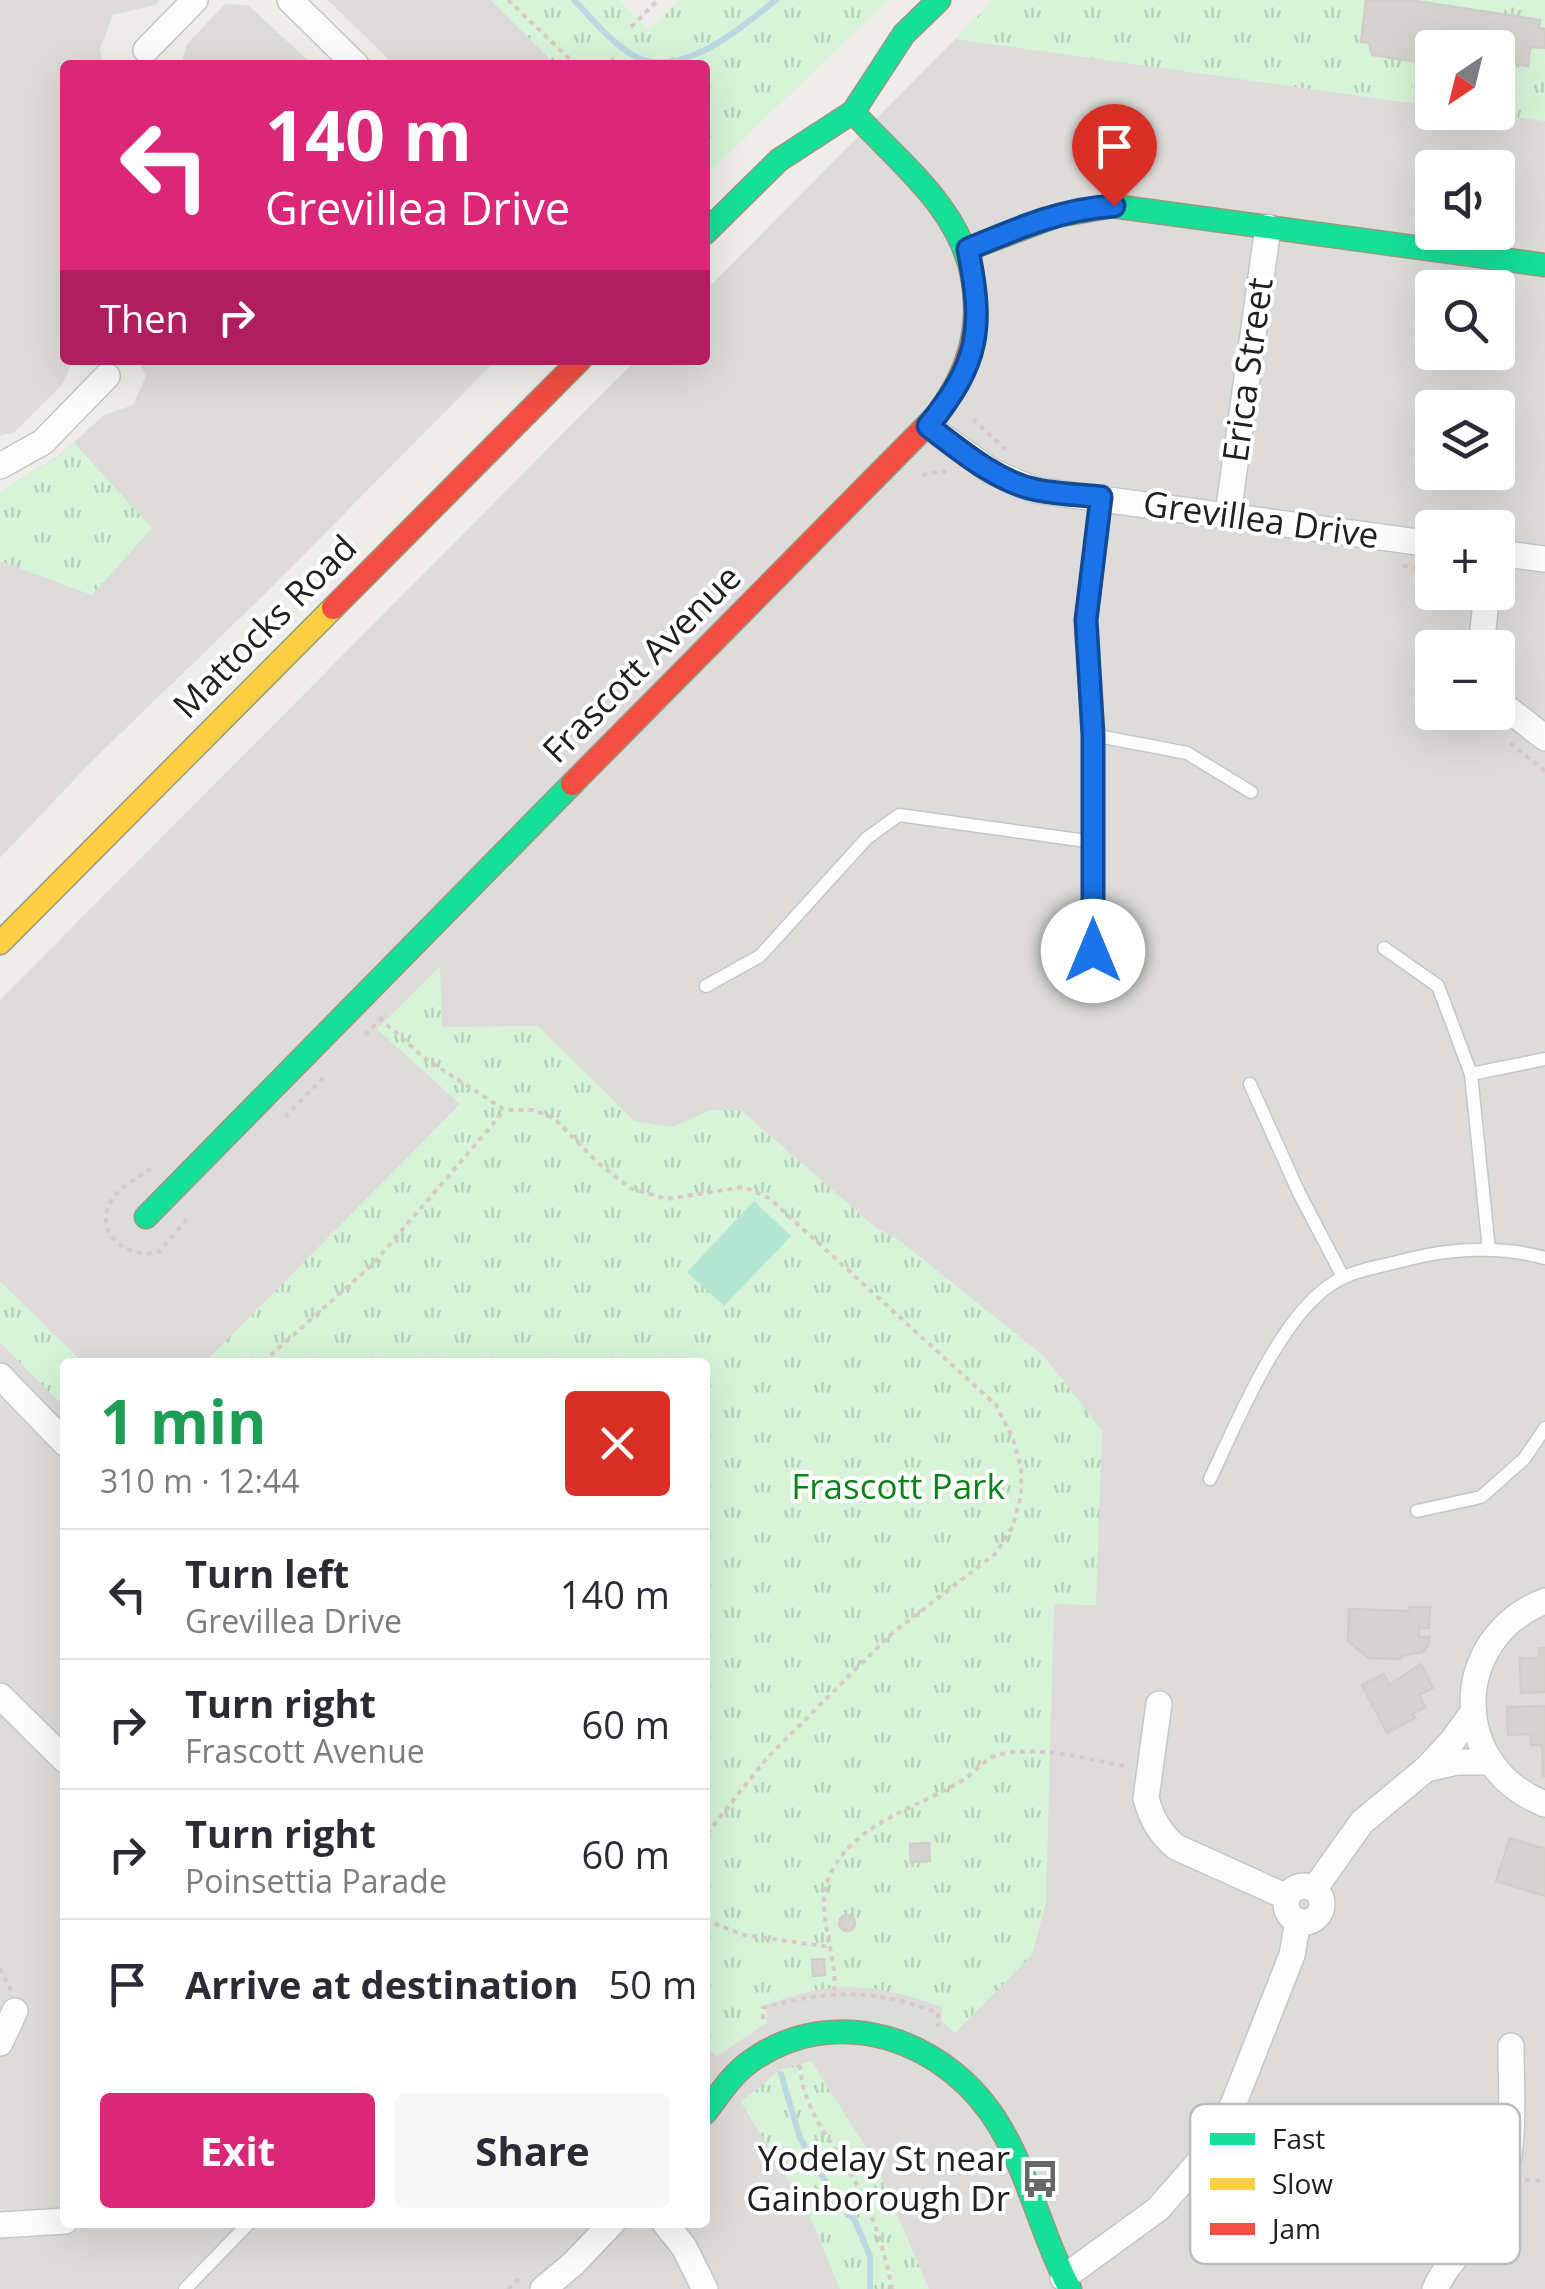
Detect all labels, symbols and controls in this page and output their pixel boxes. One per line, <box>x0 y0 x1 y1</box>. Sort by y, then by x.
north arrow <box>1415 30 1515 130</box>
map controls <box>1415 30 1515 730</box>
text: 140 m <box>265 86 472 182</box>
icon: left <box>100 100 230 230</box>
pin <box>1072 104 1157 207</box>
icon: arrive <box>1087 119 1142 174</box>
button: sound <box>1415 150 1515 250</box>
text: Grevillea Drive <box>265 177 570 238</box>
button: search <box>1415 270 1515 370</box>
street label: Erica Street <box>1210 275 1283 465</box>
icon: right <box>209 290 264 345</box>
text: Then <box>100 292 189 344</box>
button: layers <box>1415 390 1515 490</box>
street label: Grevillea Drive <box>1140 479 1382 558</box>
button: + <box>1415 510 1515 610</box>
street label: Mattocks Road <box>162 524 366 728</box>
street label: Frascott Avenue <box>532 554 750 772</box>
button: − <box>1415 630 1515 730</box>
position arrow <box>1041 899 1145 1003</box>
text: 1 min <box>100 1380 267 1462</box>
button: close <box>565 1391 670 1496</box>
text: 310 m · 12:44 <box>100 1459 299 1502</box>
park label: Frascott Park <box>791 1462 1005 1509</box>
text: Turn left <box>185 1547 349 1599</box>
icon: left <box>100 1567 155 1622</box>
text: 140 m <box>560 1568 670 1620</box>
text: Grevillea Drive <box>185 1599 402 1642</box>
text: Turn right <box>185 1677 376 1729</box>
icon: right <box>100 1697 155 1752</box>
text: 60 m <box>581 1698 670 1750</box>
text: Frascott Avenue <box>185 1729 425 1772</box>
text: Turn right <box>185 1807 376 1859</box>
icon: right <box>100 1827 155 1882</box>
text: 60 m <box>581 1828 670 1880</box>
text: Poinsettia Parade <box>185 1859 447 1902</box>
icon: arrive <box>100 1957 155 2012</box>
text: Arrive at destination <box>185 1958 579 2010</box>
text: 50 m <box>609 1958 697 2010</box>
button: Exit <box>100 2093 375 2208</box>
button: Share <box>395 2093 670 2208</box>
legend <box>1190 2104 1520 2264</box>
text: Fast <box>1272 2119 1325 2157</box>
place label: Yodelay St near Gainborough Dr <box>746 2134 1010 2221</box>
bus stop icon: Yodelay St near Gainborough Dr <box>1019 2158 1061 2200</box>
text: Slow <box>1272 2164 1333 2202</box>
text: Jam <box>1269 2209 1321 2247</box>

